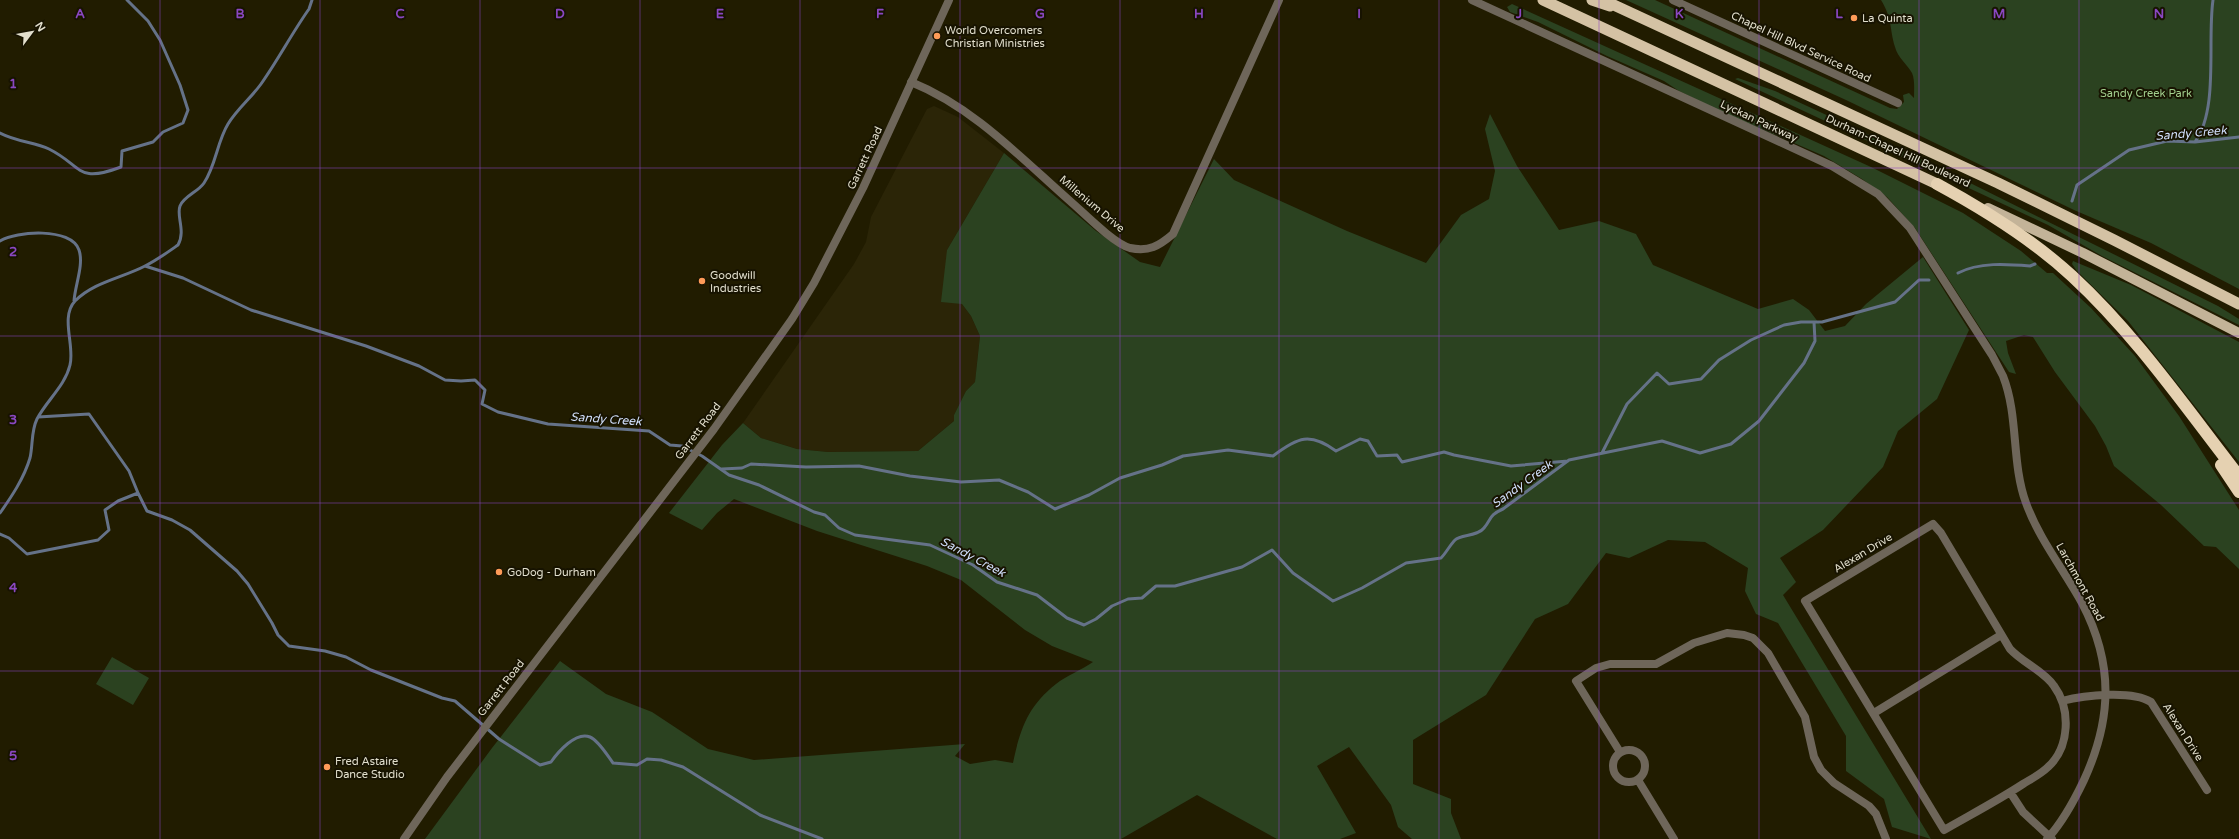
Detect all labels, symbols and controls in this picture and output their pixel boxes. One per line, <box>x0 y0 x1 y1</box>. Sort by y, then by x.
text: A <box>75 6 85 22</box>
text: B <box>235 6 245 22</box>
text: C <box>395 6 405 22</box>
text: D <box>555 6 565 22</box>
text: E <box>716 6 724 22</box>
text: F <box>876 6 884 22</box>
text: G <box>1035 6 1045 22</box>
text: H <box>1194 6 1204 22</box>
text: I <box>1357 6 1361 22</box>
text: J <box>1515 6 1522 22</box>
text: K <box>1675 6 1684 22</box>
text: L <box>1835 6 1843 22</box>
text: M <box>1993 6 2005 22</box>
text: N <box>2154 6 2164 22</box>
street label: Chapel Hill Blvd Service Road <box>1729 9 1873 85</box>
north arrow <box>12 12 52 52</box>
place label: La Quinta <box>1862 12 1913 25</box>
marker: La Quinta <box>1849 13 1859 23</box>
text: N <box>32 20 48 34</box>
place label: World Overcomers Christian Ministries <box>945 24 1045 50</box>
marker: World Overcomers Christian Ministries <box>932 31 942 41</box>
text: 1 <box>9 76 17 92</box>
park label: Sandy Creek Park <box>2100 87 2192 100</box>
street label: Lyckan Parkway <box>1718 97 1800 145</box>
street label: Durham-Chapel Hill Boulevard <box>1824 112 1972 190</box>
water label: Sandy Creek <box>2155 123 2229 143</box>
street label: Garrett Road <box>845 124 885 192</box>
street label: Millenium Drive <box>1057 173 1127 235</box>
text: 2 <box>9 244 17 260</box>
place label: Goodwill Industries <box>710 269 761 295</box>
marker: Goodwill Industries <box>697 276 707 286</box>
street label: Garrett Road <box>672 400 724 462</box>
water label: Sandy Creek <box>570 410 644 429</box>
text: 3 <box>9 412 17 428</box>
water label: Sandy Creek <box>1489 457 1556 511</box>
street label: Alexan Drive <box>1831 530 1895 576</box>
water label: Sandy Creek <box>938 534 1009 581</box>
street label: Larchmont Road <box>2053 541 2107 623</box>
place label: GoDog - Durham <box>507 566 596 579</box>
marker: GoDog - Durham <box>494 567 504 577</box>
text: 4 <box>9 580 18 596</box>
street label: Garrett Road <box>475 657 527 719</box>
street label: Alexan Drive <box>2160 701 2206 763</box>
text: 5 <box>9 748 17 764</box>
place label: Fred Astaire Dance Studio <box>335 755 405 781</box>
marker: Fred Astaire Dance Studio <box>322 762 332 772</box>

